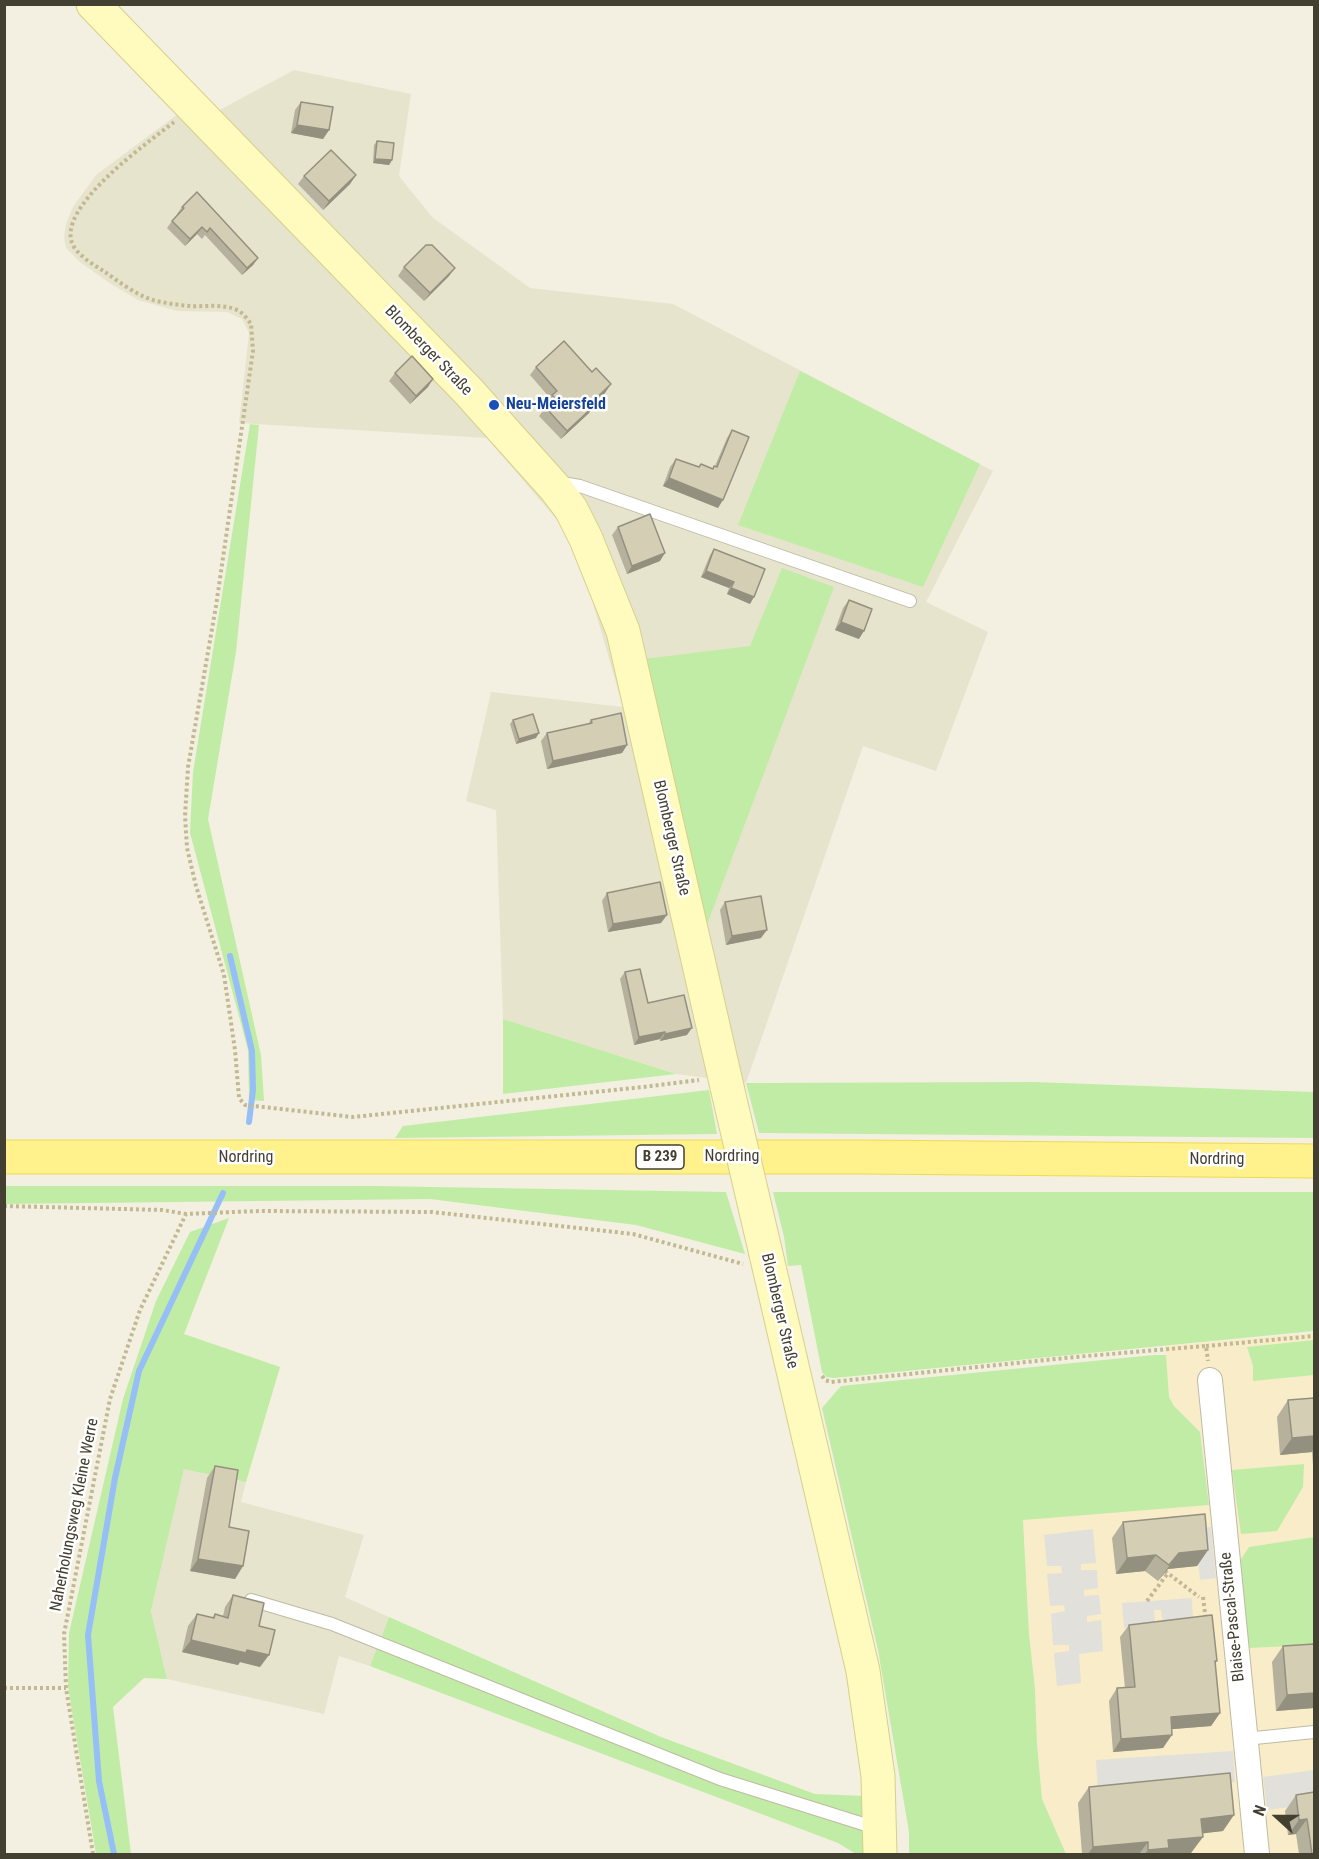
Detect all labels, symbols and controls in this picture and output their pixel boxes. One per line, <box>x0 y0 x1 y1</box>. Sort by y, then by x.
street label: Blomberger Straße <box>380 302 476 400</box>
place label: Neu-Meiersfeld <box>506 395 606 415</box>
marker: Neu-Meiersfeld <box>487 398 501 412</box>
street label: Blomberger Straße <box>648 779 694 897</box>
road number: B 239 <box>636 1145 684 1169</box>
street label: Nordring <box>705 1147 759 1167</box>
street label: Nordring <box>219 1148 273 1168</box>
street label: Nordring <box>1190 1150 1244 1170</box>
street label: Blomberger Straße <box>756 1252 802 1370</box>
street label: Naherholungsweg Kleine Werre <box>47 1417 103 1613</box>
street label: Blaise-Pascal-Straße <box>1217 1551 1249 1683</box>
north arrow <box>1247 1787 1307 1847</box>
text: N <box>1249 1802 1270 1818</box>

